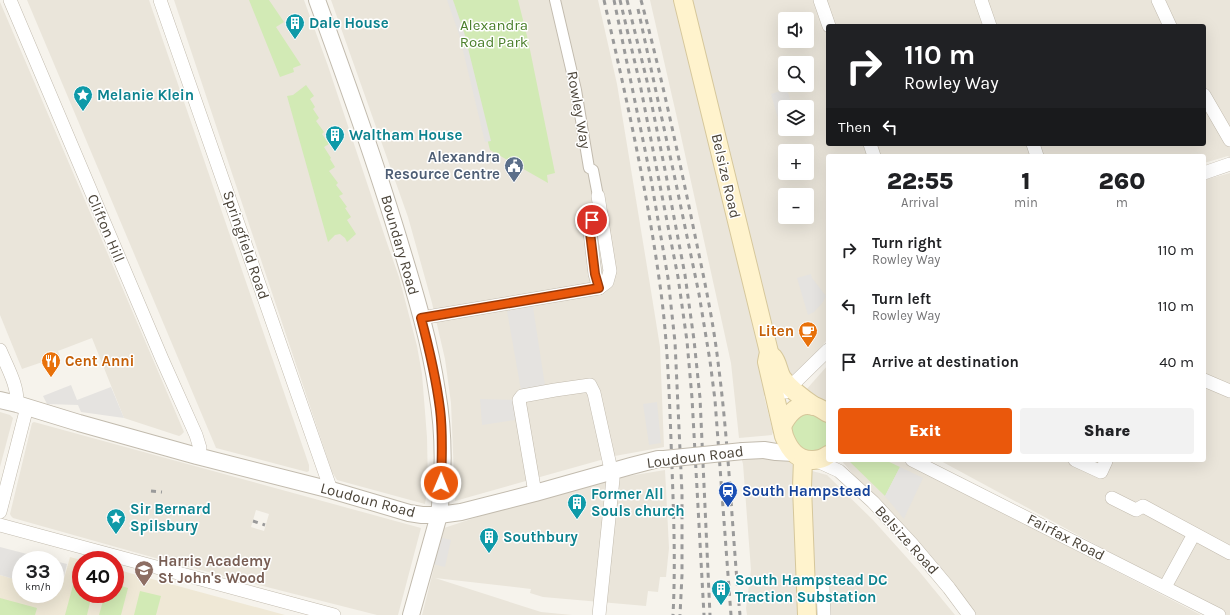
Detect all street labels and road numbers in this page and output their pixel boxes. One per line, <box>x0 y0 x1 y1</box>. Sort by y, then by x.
street label: Rowley Way <box>563 70 595 150</box>
street label: Belsize Road <box>708 132 744 220</box>
street label: Springfield Road <box>219 188 273 302</box>
street label: Clifton Hill <box>84 191 128 265</box>
street label: Boundary Road <box>377 193 423 297</box>
street label: Loudoun Road <box>645 442 745 472</box>
street label: Loudoun Road <box>319 479 417 521</box>
street label: Belsize Road <box>871 502 943 578</box>
street label: Fairfax Road <box>1024 510 1108 564</box>

